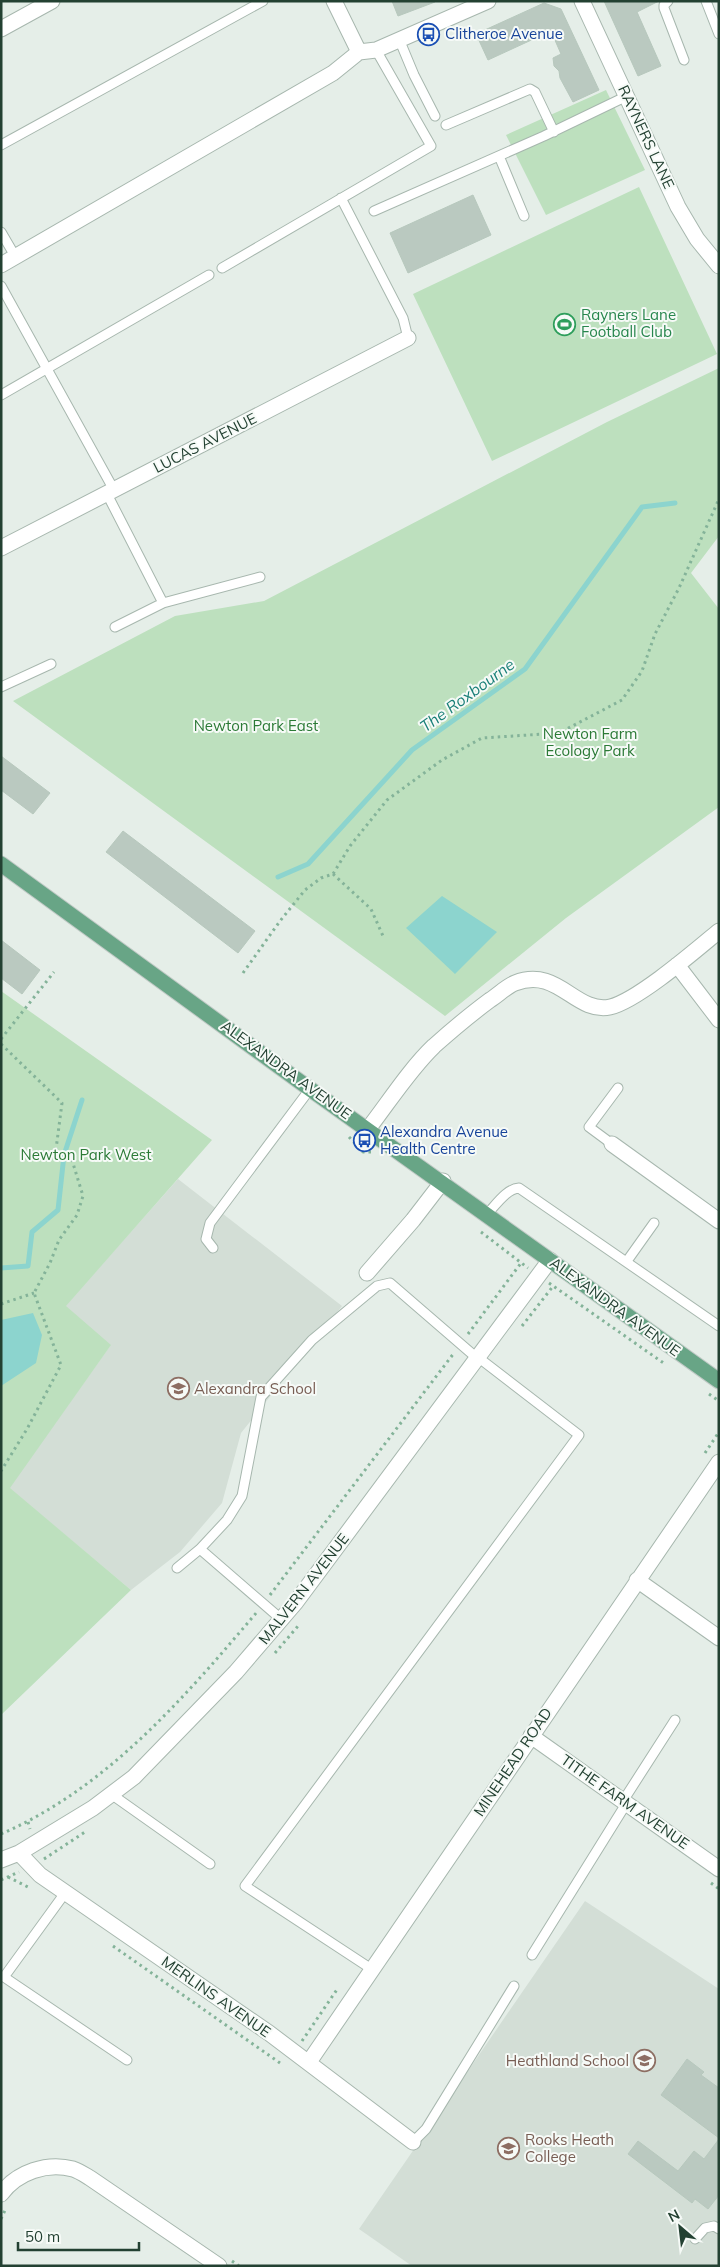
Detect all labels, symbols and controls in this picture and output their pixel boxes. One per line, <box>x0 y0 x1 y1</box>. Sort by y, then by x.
bus stop icon: Clitheroe Avenue <box>417 22 441 46</box>
place label: Clitheroe Avenue <box>445 24 563 43</box>
street label: RAYNERS LANE <box>614 82 679 192</box>
place label: Rayners Lane Football Club <box>581 305 676 341</box>
sports icon: Rayners Lane Football Club <box>553 312 577 336</box>
street label: LUCAS AVENUE <box>150 408 260 477</box>
water label: The Roxbourne <box>416 654 518 736</box>
park label: Newton Park East <box>194 716 318 735</box>
park label: Newton Farm Ecology Park <box>543 724 637 760</box>
street label: ALEXANDRA AVENUE <box>217 1016 355 1123</box>
place label: Alexandra Avenue Health Centre <box>380 1122 508 1158</box>
bus stop icon: Alexandra Avenue Health Centre <box>352 1129 376 1153</box>
park label: Newton Park West <box>21 1145 151 1164</box>
street label: ALEXANDRA AVENUE <box>546 1253 684 1360</box>
school or university icon: Alexandra School <box>166 1377 190 1401</box>
place label: Alexandra School <box>194 1379 316 1398</box>
street label: MALVERN AVENUE <box>254 1529 353 1648</box>
street label: MINEHEAD ROAD <box>469 1704 556 1820</box>
street label: TITHE FARM AVENUE <box>557 1750 693 1853</box>
street label: MERLINS AVENUE <box>158 1952 275 2041</box>
school or university icon: Heathland School <box>633 2049 657 2073</box>
place label: Heathland School <box>506 2051 629 2070</box>
place label: Rooks Heath College <box>525 2130 614 2166</box>
school or university icon: Rooks Heath College <box>497 2137 521 2161</box>
north arrow <box>655 2202 705 2252</box>
text: N <box>665 2205 683 2226</box>
scale bar <box>18 2220 139 2252</box>
text: 50 m <box>25 2227 60 2246</box>

